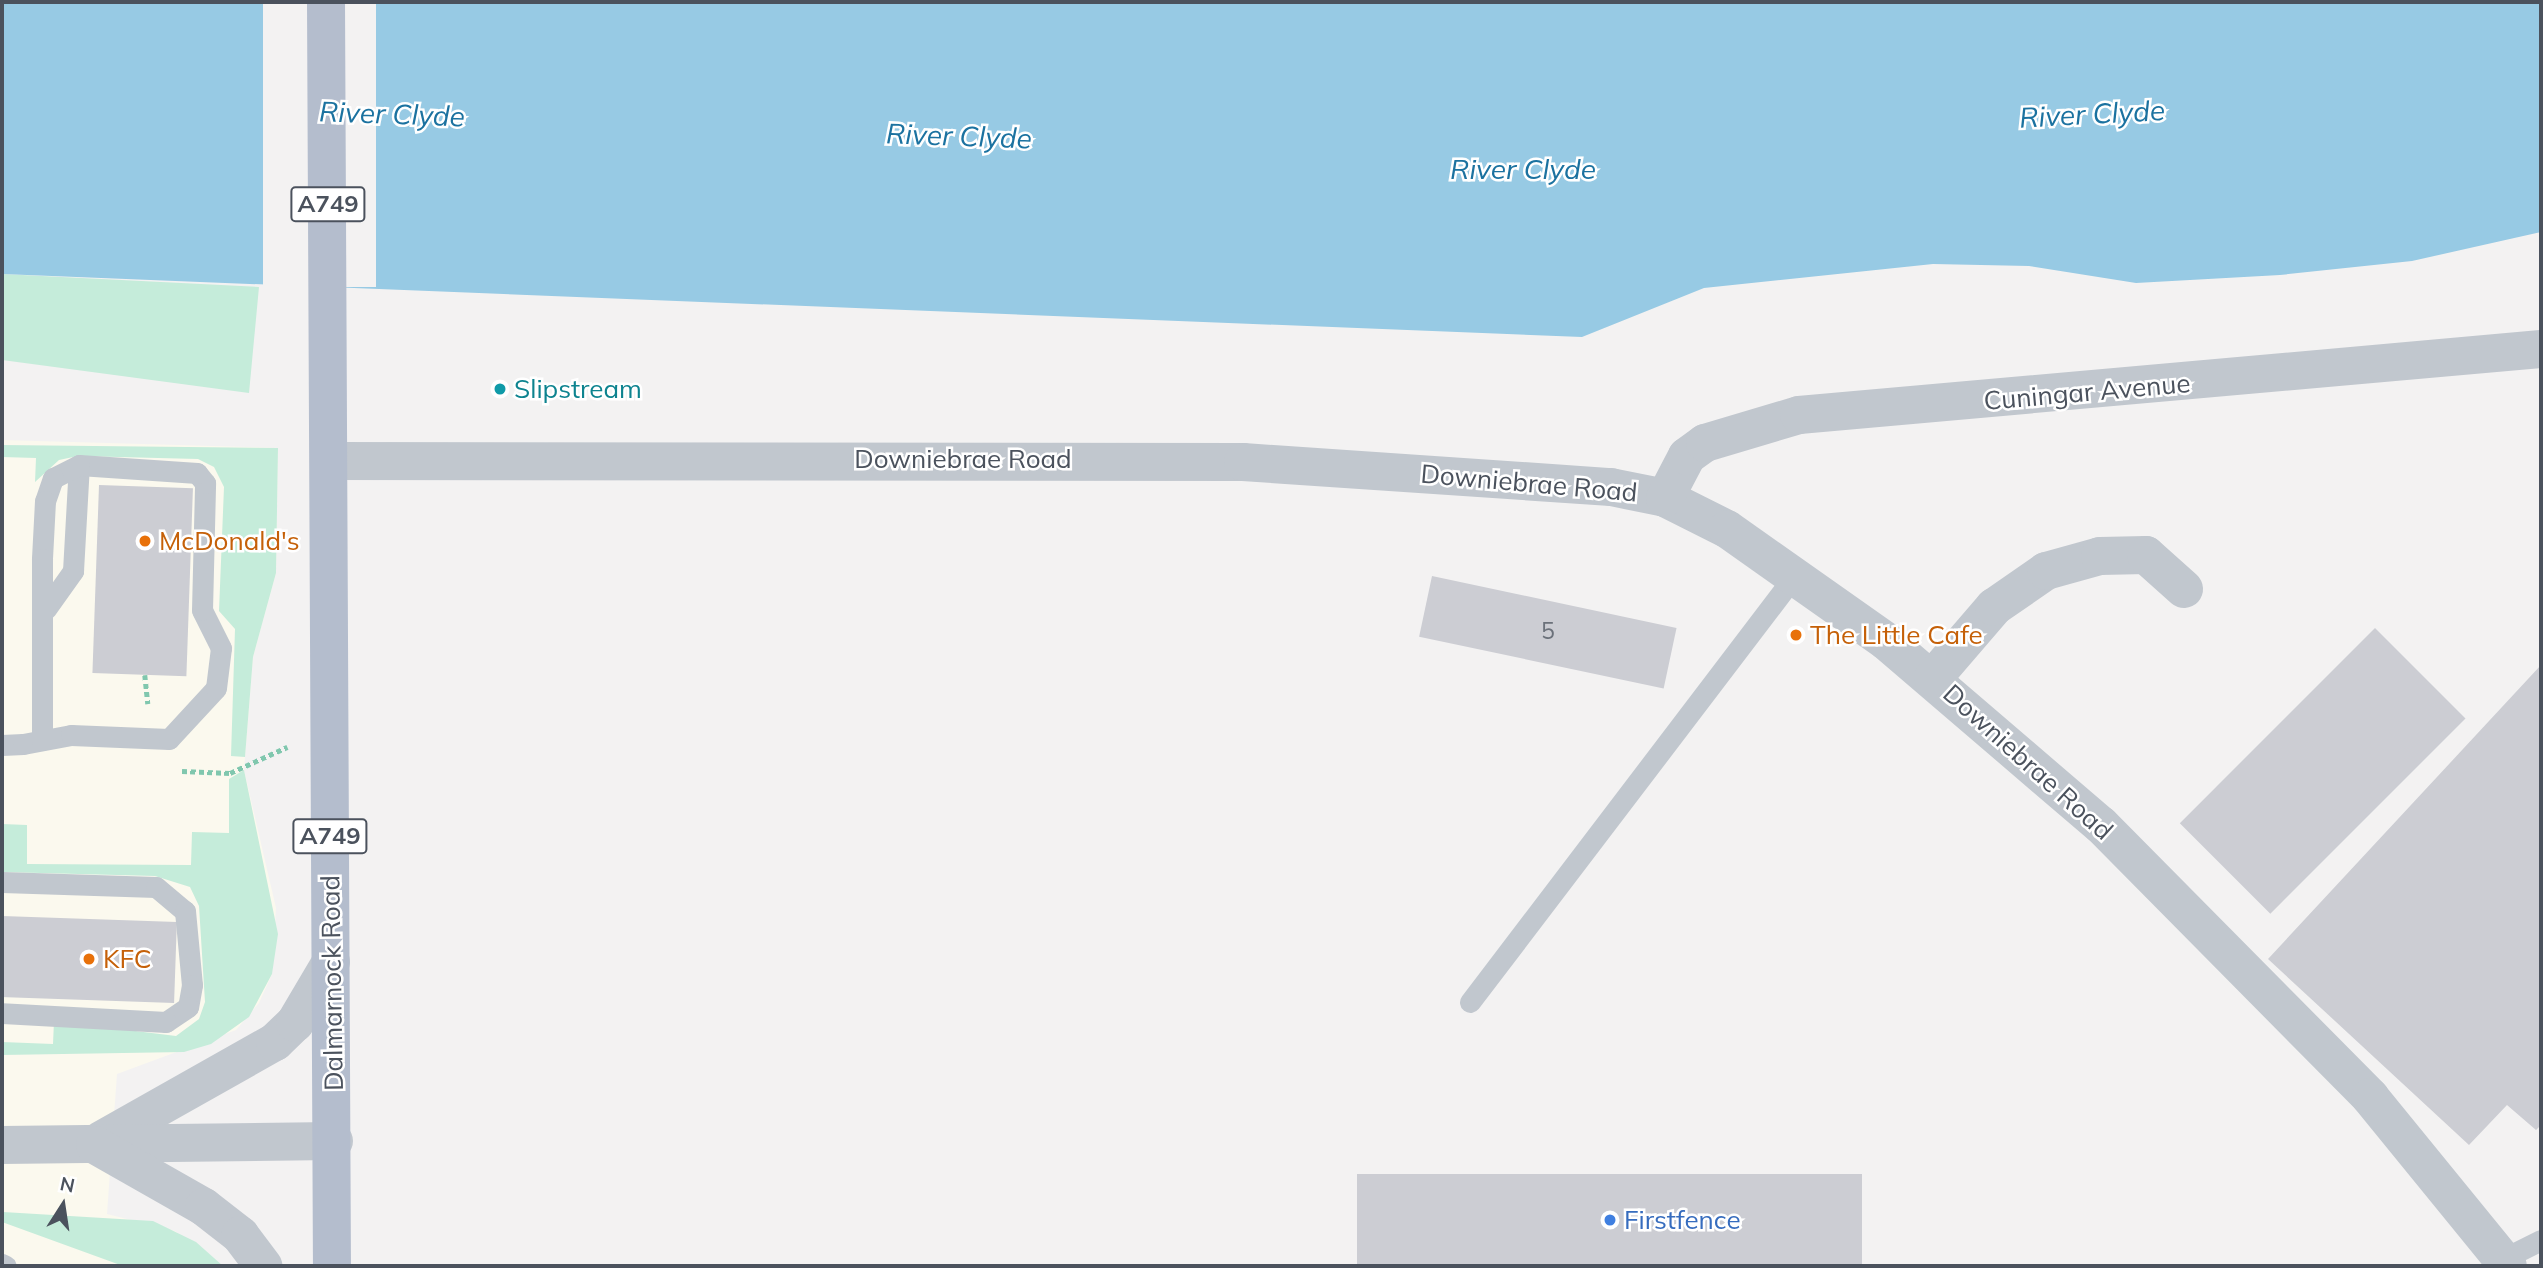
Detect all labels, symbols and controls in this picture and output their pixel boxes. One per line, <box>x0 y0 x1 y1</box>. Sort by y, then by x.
water label: River Clyde <box>2018 93 2166 135</box>
water label: River Clyde <box>318 95 466 133</box>
water label: River Clyde <box>885 117 1033 155</box>
water label: River Clyde <box>1450 152 1596 186</box>
road number: A749 <box>290 184 366 224</box>
street label: Cuningar Avenue <box>1982 367 2192 417</box>
place label: Slipstream <box>514 373 642 405</box>
marker: Slipstream <box>492 381 508 397</box>
street label: Downiebrae Road <box>854 443 1072 475</box>
street label: Downiebrae Road <box>1419 458 1639 508</box>
place label: McDonald's <box>159 525 300 557</box>
marker: McDonald's <box>137 533 153 549</box>
house number: 5 <box>1541 617 1555 645</box>
place label: The Little Cafe <box>1810 619 1983 651</box>
marker: The Little Cafe <box>1788 627 1804 643</box>
street label: Downiebrae Road <box>1937 678 2119 846</box>
road number: A749 <box>292 816 368 856</box>
street label: Dalmarnock Road <box>315 875 349 1091</box>
place label: KFC <box>103 943 151 975</box>
marker: KFC <box>81 951 97 967</box>
north arrow <box>28 1170 98 1240</box>
text: N <box>58 1171 77 1198</box>
place label: Firstfence <box>1624 1204 1741 1236</box>
marker: Firstfence <box>1602 1212 1618 1228</box>

